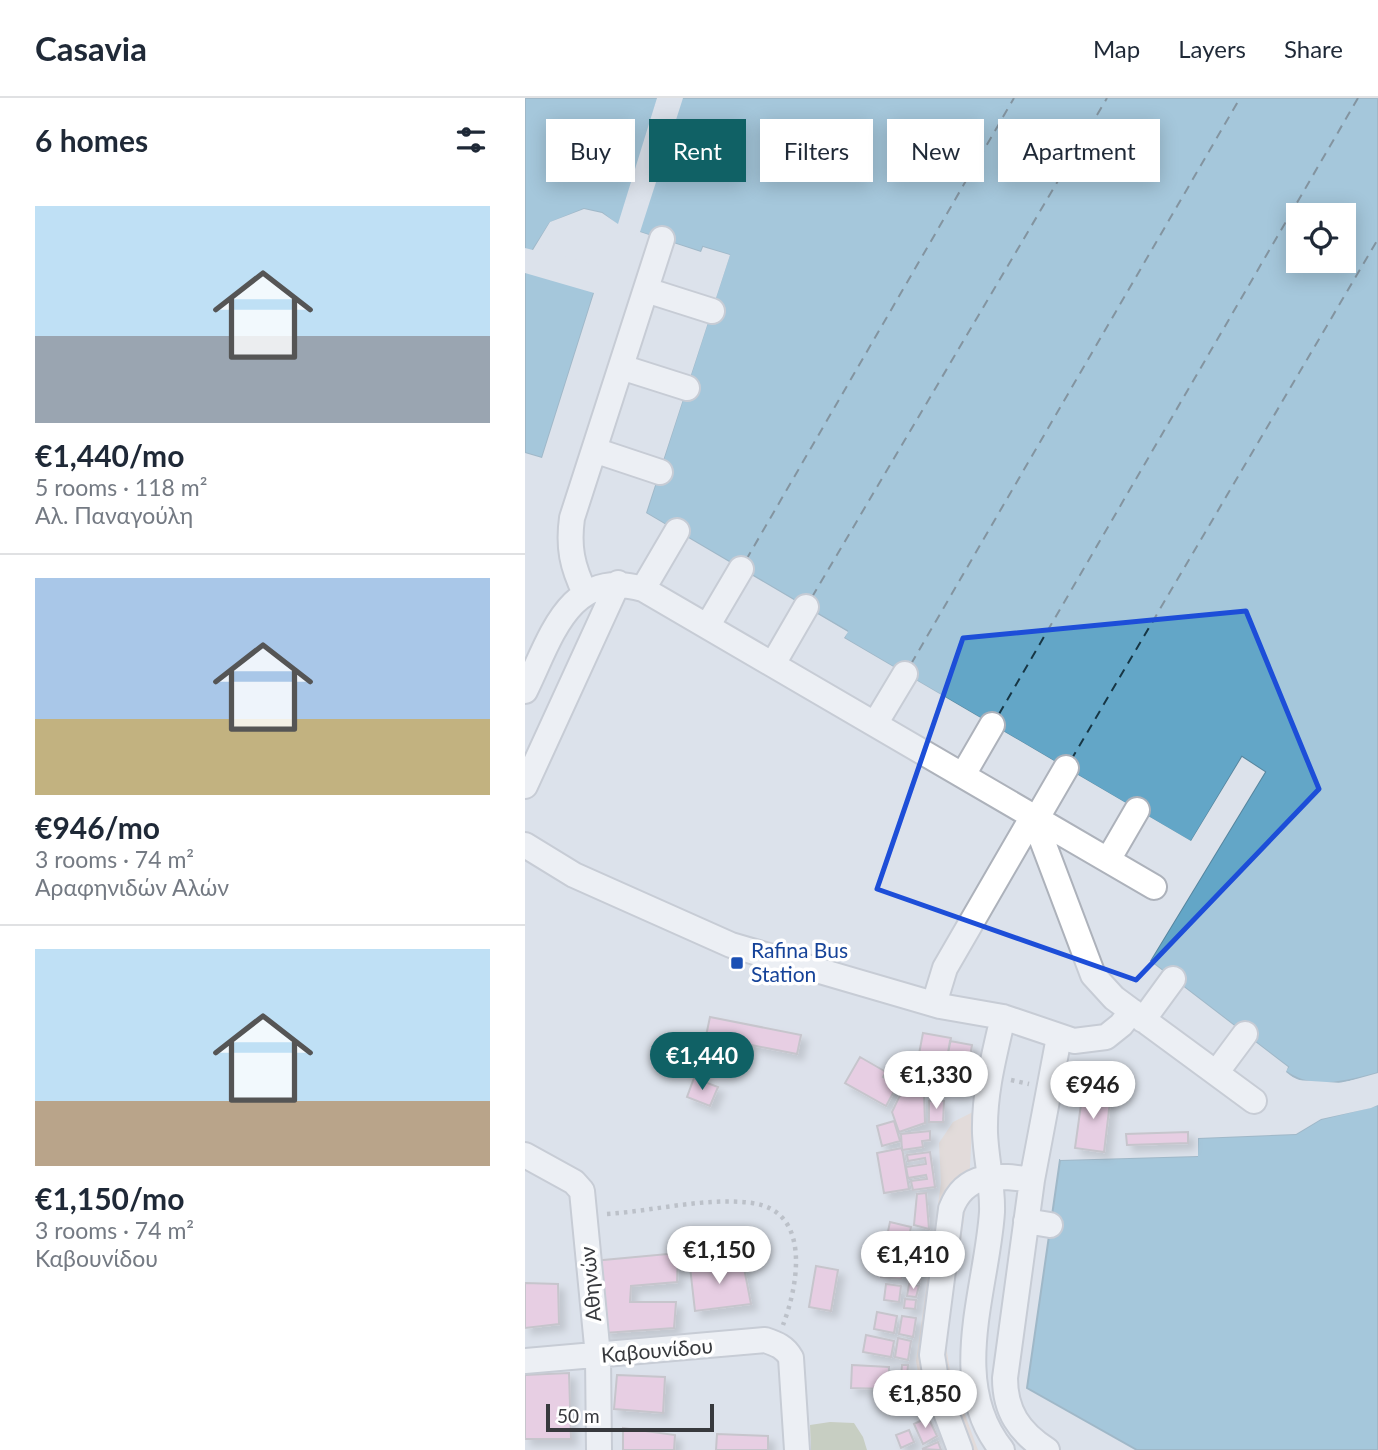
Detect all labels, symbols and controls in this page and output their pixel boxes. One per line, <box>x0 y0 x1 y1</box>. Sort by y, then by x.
text: Casavia <box>35 28 147 68</box>
text: Map <box>1093 34 1140 63</box>
text: Layers <box>1178 34 1246 63</box>
text: Share <box>1284 34 1343 63</box>
chip: Buy <box>546 119 635 182</box>
chip: Rent <box>649 119 746 182</box>
chip: Filters <box>760 119 873 182</box>
chip: New <box>887 119 984 182</box>
chip: Apartment <box>998 119 1160 182</box>
icon: filters <box>452 121 490 159</box>
text: 6 homes <box>35 122 148 158</box>
map controls <box>1286 203 1356 273</box>
button: locate <box>1286 203 1356 273</box>
icon: home <box>200 252 326 378</box>
text: €1,440/mo <box>35 437 184 473</box>
text: 5 rooms · 118 m² <box>35 473 207 501</box>
text: Αλ. Παναγούλη <box>35 501 193 529</box>
icon: home <box>200 624 326 750</box>
text: €946/mo <box>35 809 160 845</box>
text: 3 rooms · 74 m² <box>35 845 194 873</box>
text: Αραφηνιδών Αλών <box>35 873 229 901</box>
place label: Rafina Bus Station <box>751 937 848 986</box>
marker: Rafina Bus Station <box>729 955 745 971</box>
icon: home <box>200 995 326 1121</box>
pin: €1,440 <box>645 1032 759 1092</box>
text: €1,440 <box>666 1041 738 1069</box>
pin: €1,330 <box>879 1052 993 1111</box>
text: €1,330 <box>900 1060 972 1088</box>
pin: €946 <box>1052 1062 1134 1121</box>
text: €946 <box>1066 1070 1120 1098</box>
text: €1,150/mo <box>35 1180 184 1216</box>
text: 3 rooms · 74 m² <box>35 1216 194 1244</box>
pin: €1,150 <box>662 1226 776 1286</box>
pin: €1,410 <box>856 1232 970 1291</box>
text: €1,150 <box>683 1235 755 1263</box>
text: €1,410 <box>877 1240 949 1268</box>
text: Καβουνίδου <box>35 1244 158 1272</box>
street label: Αθηνών <box>574 1245 605 1323</box>
street label: Καβουνίδου <box>600 1332 714 1367</box>
pin: €1,850 <box>868 1370 982 1430</box>
text: €1,850 <box>889 1379 961 1407</box>
scale bar <box>546 1401 714 1433</box>
text: 50 m <box>557 1404 600 1427</box>

